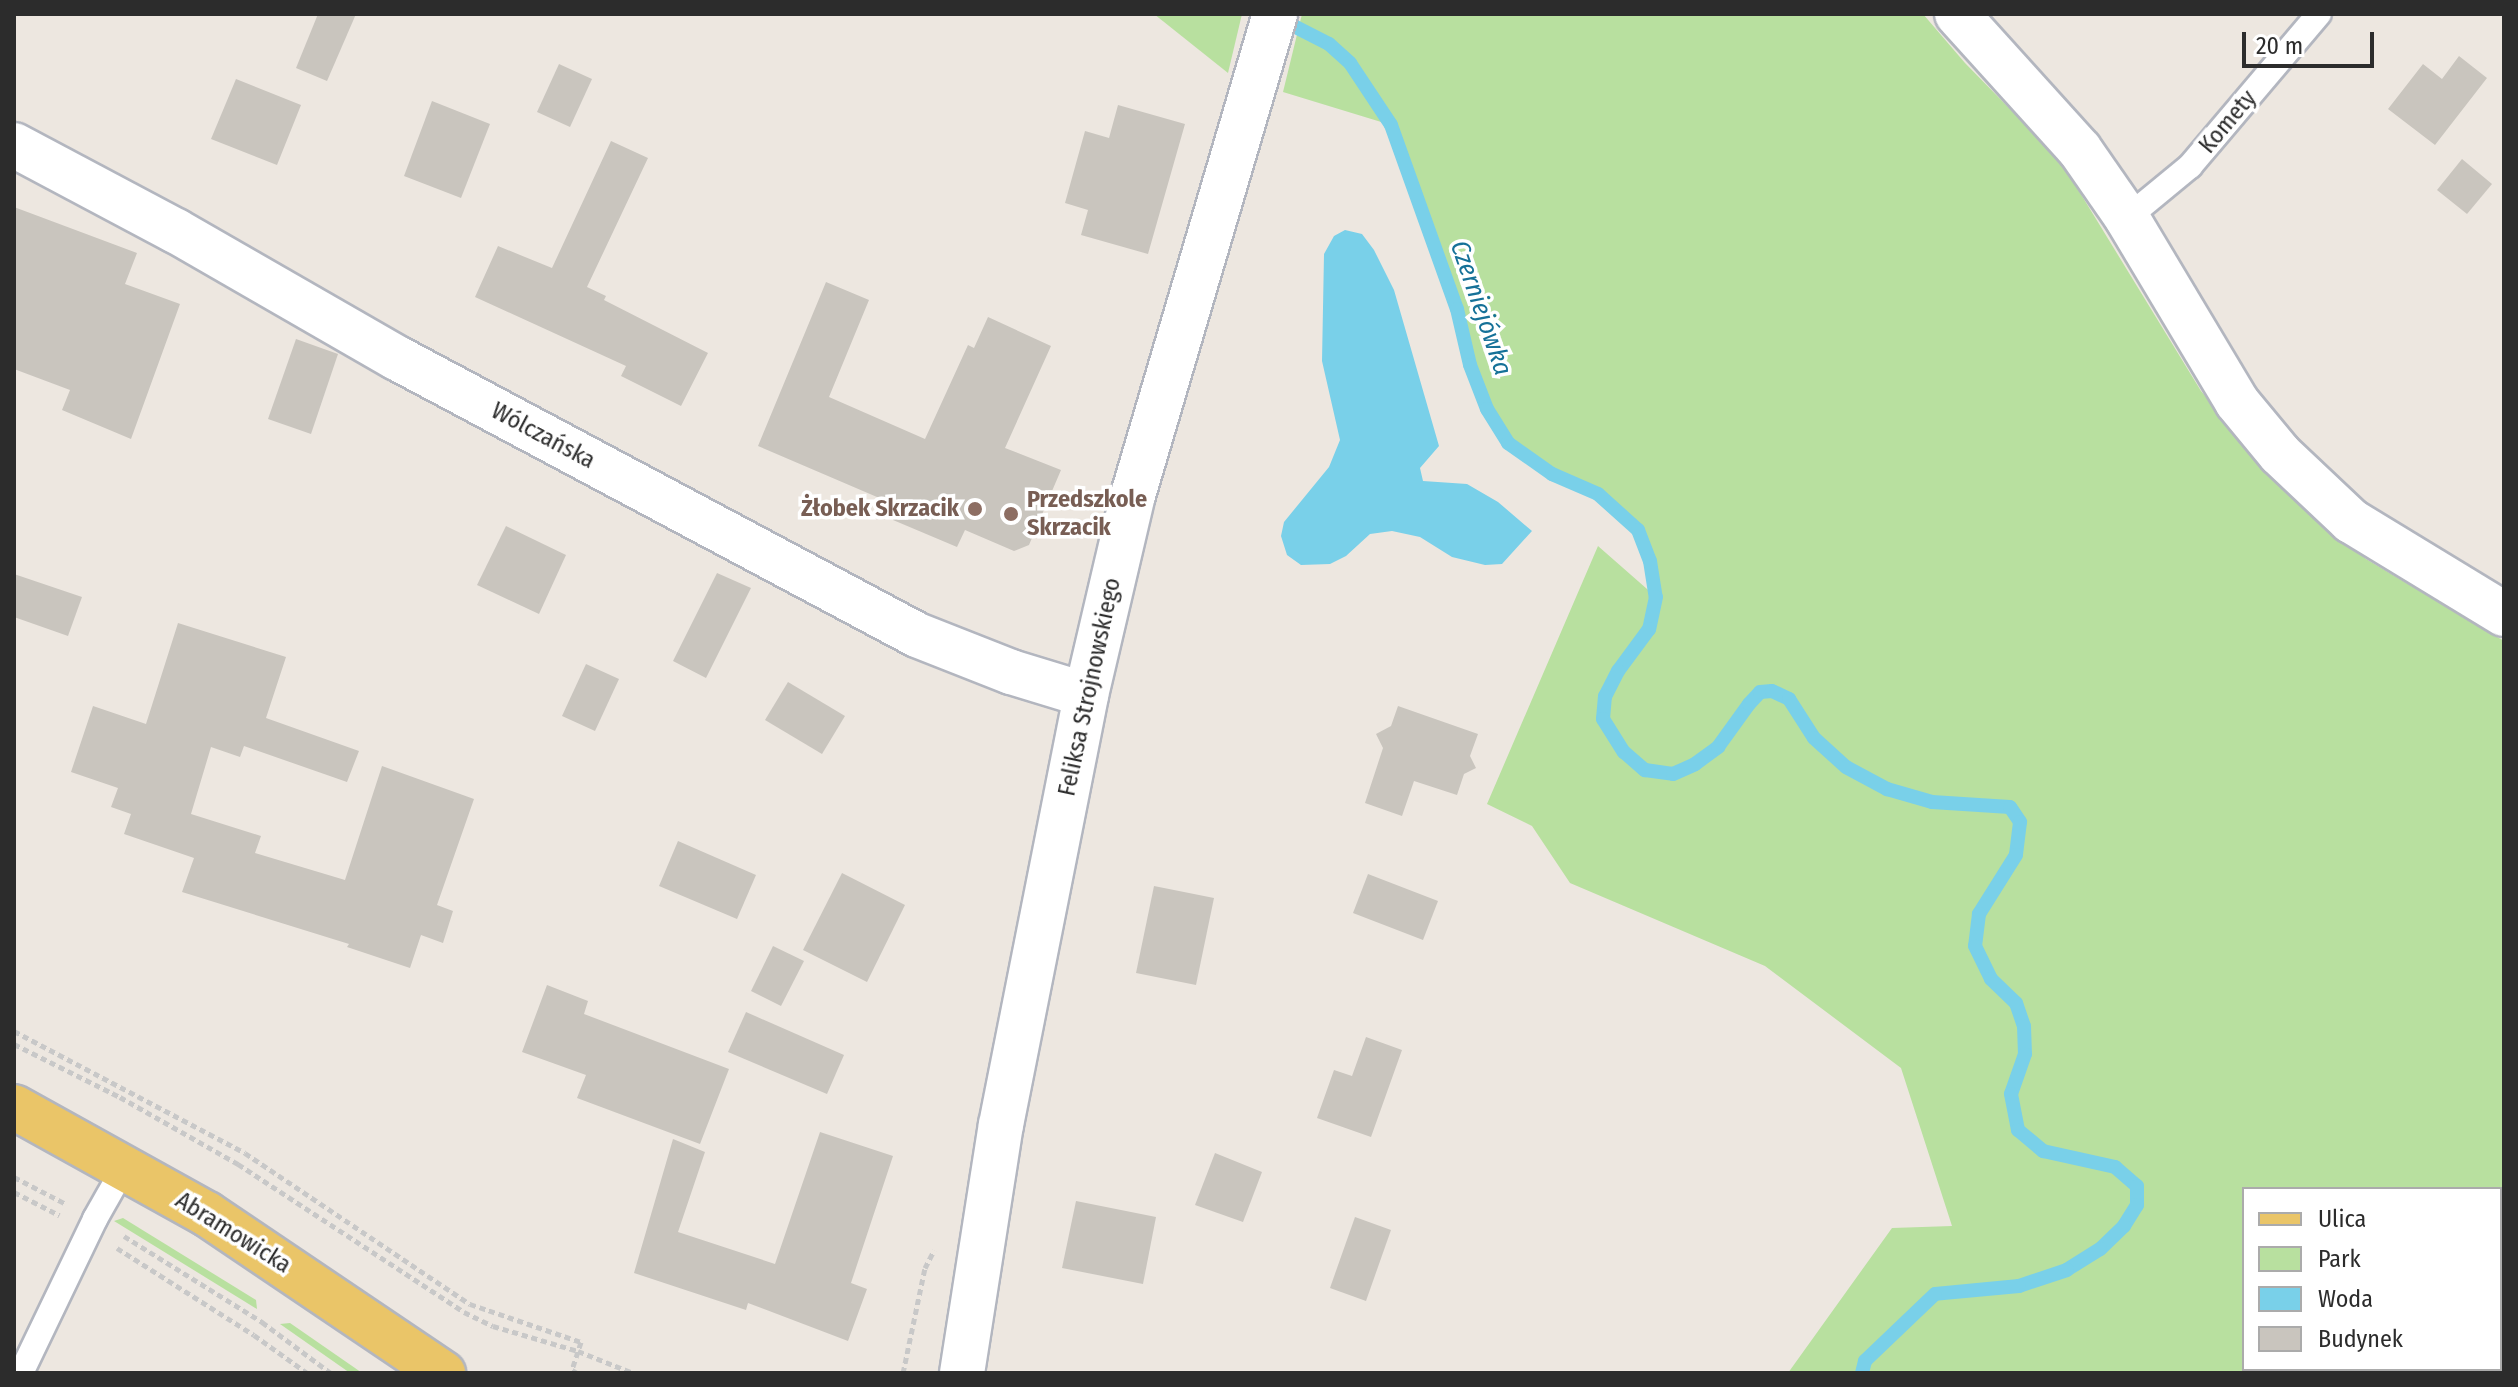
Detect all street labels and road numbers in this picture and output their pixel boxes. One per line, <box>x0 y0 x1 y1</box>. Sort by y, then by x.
street label: Komety <box>2193 84 2263 160</box>
street label: Wólczańska <box>486 397 600 475</box>
street label: Feliksa Strojnowskiego <box>1053 575 1127 799</box>
street label: Abramowicka <box>170 1186 296 1280</box>

